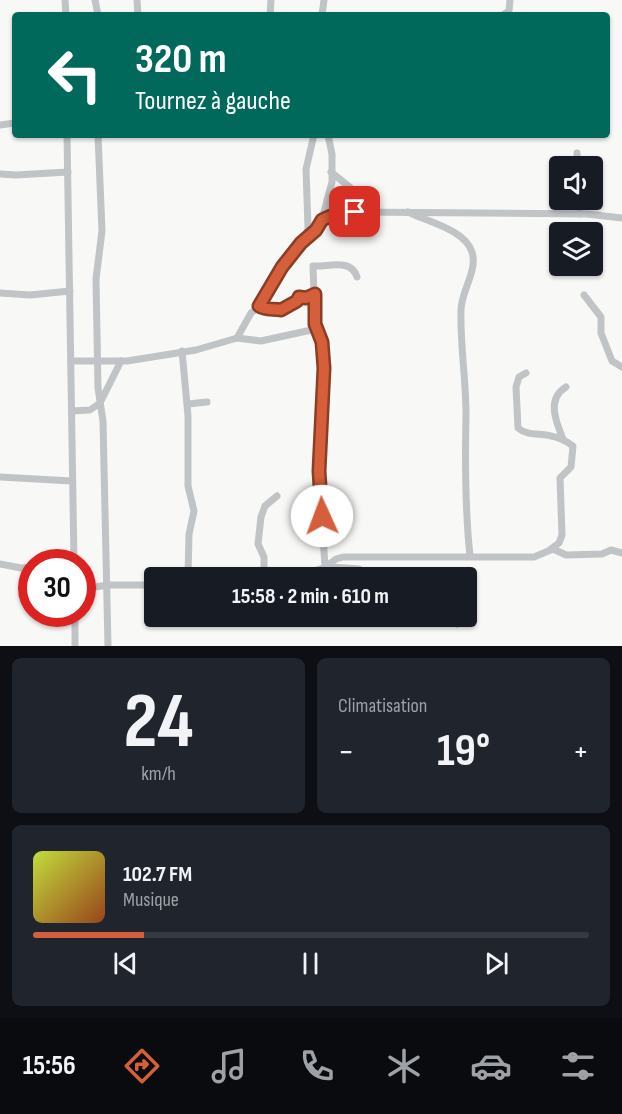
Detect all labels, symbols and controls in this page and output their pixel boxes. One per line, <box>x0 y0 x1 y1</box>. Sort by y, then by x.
text: 320 m <box>135 34 227 85</box>
icon: left <box>36 36 114 114</box>
text: Tournez à gauche <box>135 85 291 117</box>
map controls <box>549 156 603 276</box>
button: sound <box>549 156 603 210</box>
pin <box>329 186 380 237</box>
icon: arrive <box>338 195 371 228</box>
button: layers <box>549 222 603 276</box>
position arrow <box>290 484 354 548</box>
speed limit sign: 30 <box>18 549 96 627</box>
text: 15:58 · 2 min · 610 m <box>232 583 389 610</box>
text: 24 <box>123 676 194 769</box>
text: Climatisation <box>338 694 427 718</box>
text: 19° <box>437 724 490 779</box>
text: − <box>338 732 354 772</box>
text: + <box>573 732 589 772</box>
text: km/h <box>141 762 176 786</box>
text: 102.7 FM <box>123 861 192 888</box>
text: Musique <box>123 888 179 912</box>
icon: previous <box>109 947 142 980</box>
icon: pause <box>294 947 327 980</box>
icon: next <box>480 947 513 980</box>
icon: directions <box>121 1045 163 1087</box>
icon: music <box>208 1045 250 1087</box>
icon: phone <box>296 1045 338 1087</box>
icon: climate <box>383 1045 425 1087</box>
icon: car <box>470 1045 512 1087</box>
icon: filters <box>557 1045 599 1087</box>
text: 15:56 <box>23 1050 76 1082</box>

